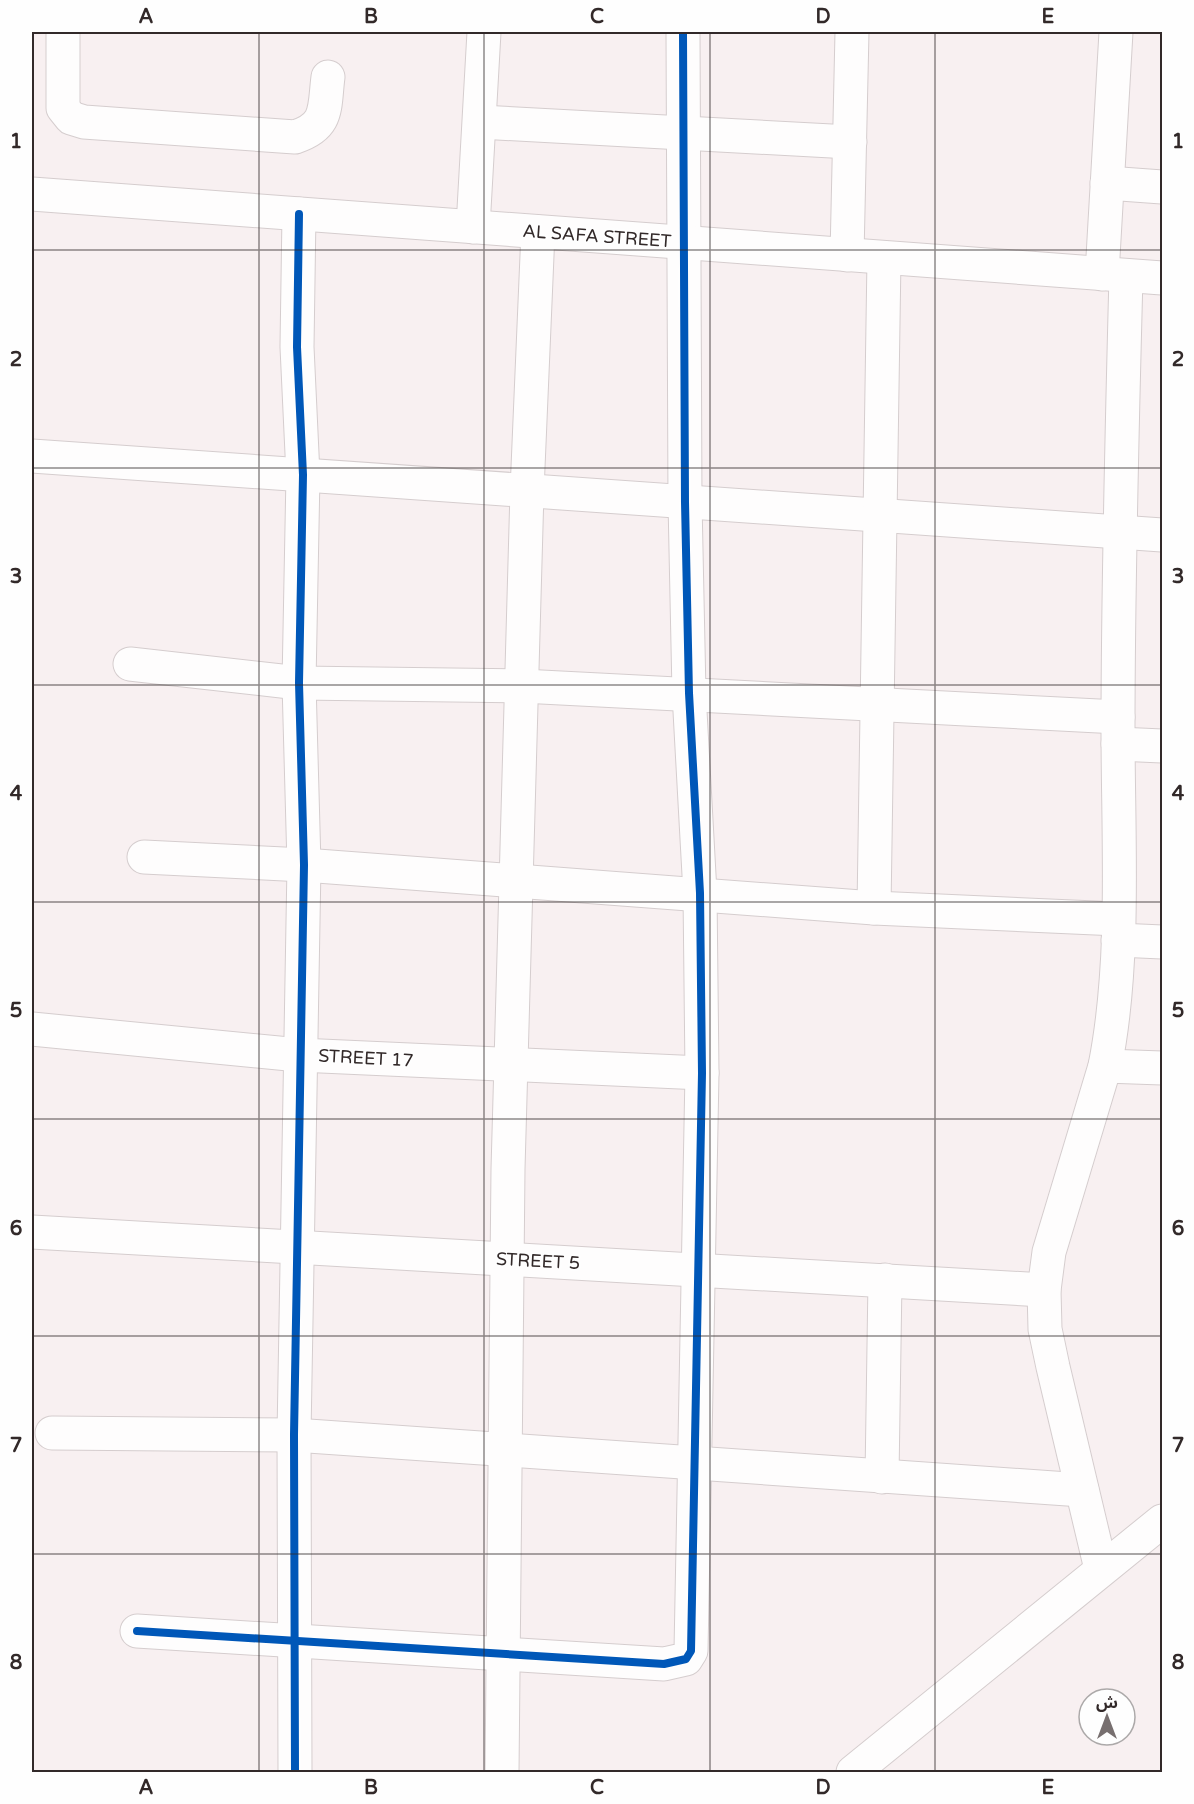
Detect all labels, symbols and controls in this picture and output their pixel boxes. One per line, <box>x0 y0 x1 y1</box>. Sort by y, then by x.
text: A <box>139 5 154 29</box>
text: B <box>364 5 378 29</box>
text: C <box>590 5 604 29</box>
text: D <box>815 5 831 29</box>
text: E <box>1042 5 1055 29</box>
text: 1 <box>10 130 22 154</box>
text: 1 <box>1172 130 1184 154</box>
street label: AL SAFA STREET <box>522 220 672 252</box>
text: 2 <box>10 348 22 372</box>
text: 2 <box>1172 348 1184 372</box>
text: 3 <box>10 565 22 589</box>
text: 3 <box>1172 565 1184 589</box>
text: 4 <box>10 782 23 806</box>
text: 4 <box>1172 782 1185 806</box>
text: 5 <box>10 999 22 1023</box>
text: 5 <box>1172 999 1184 1023</box>
street label: STREET 17 <box>318 1045 414 1071</box>
text: 6 <box>10 1217 22 1241</box>
text: 6 <box>1172 1217 1184 1241</box>
street label: STREET 5 <box>495 1248 581 1274</box>
text: 7 <box>10 1434 22 1458</box>
text: 7 <box>1172 1434 1184 1458</box>
text: 8 <box>10 1651 22 1675</box>
text: 8 <box>1172 1651 1184 1675</box>
north arrow <box>1077 1687 1137 1747</box>
text: ش <box>1096 1693 1118 1713</box>
text: A <box>139 1776 154 1800</box>
text: B <box>364 1776 378 1800</box>
text: C <box>590 1776 604 1800</box>
text: D <box>815 1776 831 1800</box>
text: E <box>1042 1776 1055 1800</box>

